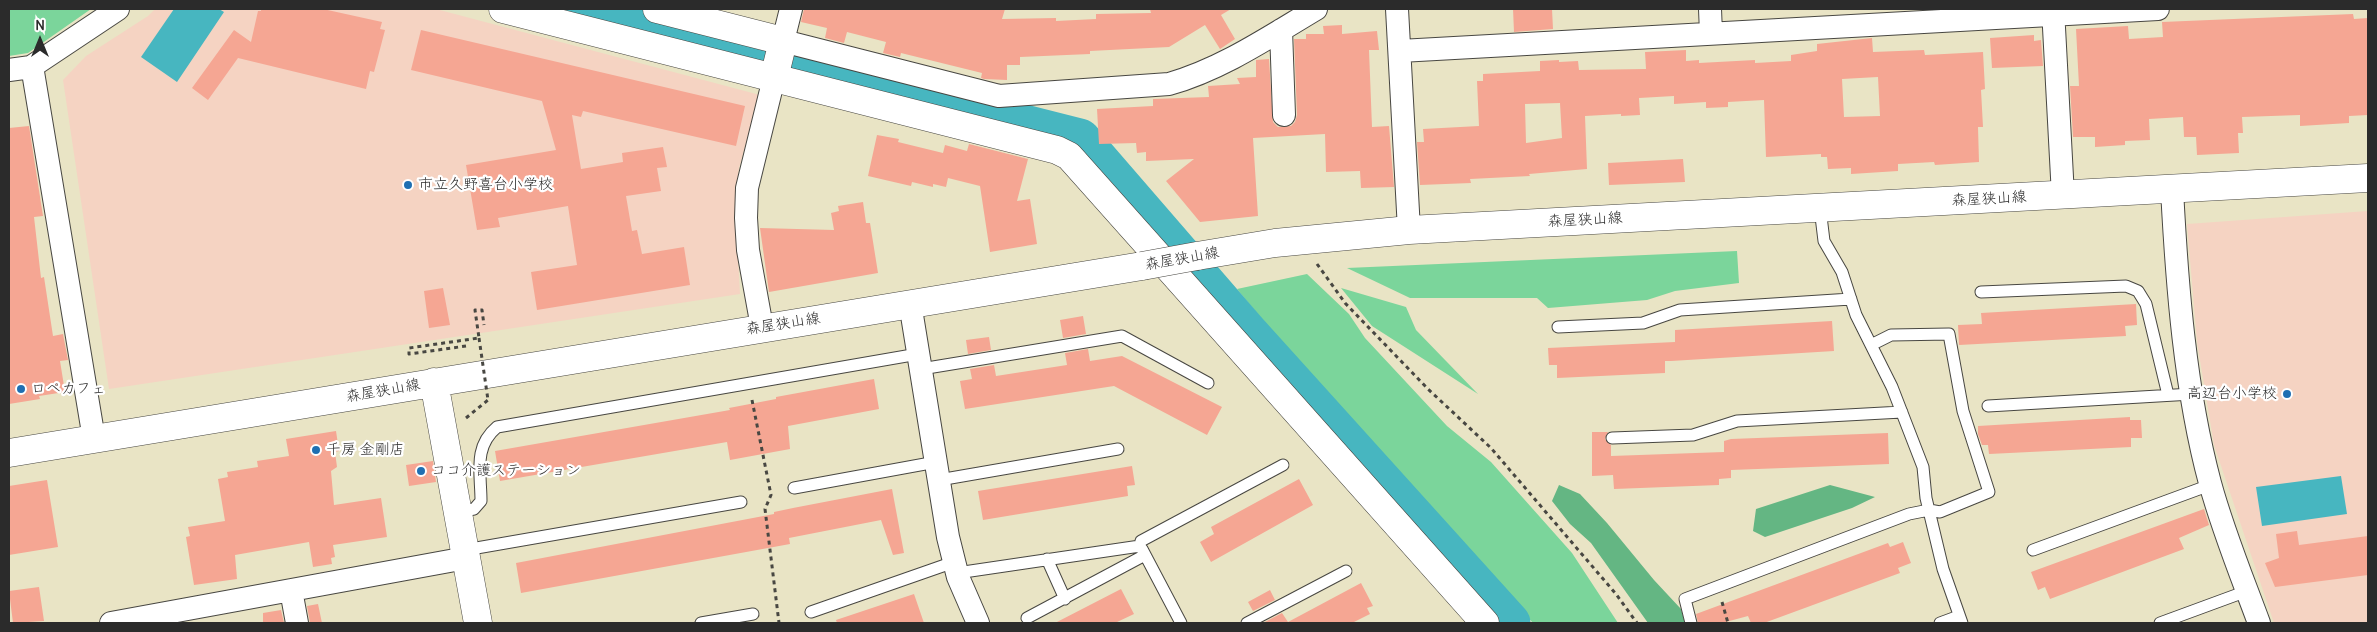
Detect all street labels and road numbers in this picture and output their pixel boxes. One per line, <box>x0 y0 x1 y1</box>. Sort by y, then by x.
street label: 森屋狭山線 <box>1951 188 2027 210</box>
street label: 森屋狭山線 <box>1547 209 1623 231</box>
street label: 森屋狭山線 <box>1144 244 1220 274</box>
street label: 森屋狭山線 <box>745 309 821 339</box>
street label: 森屋狭山線 <box>345 376 421 406</box>

